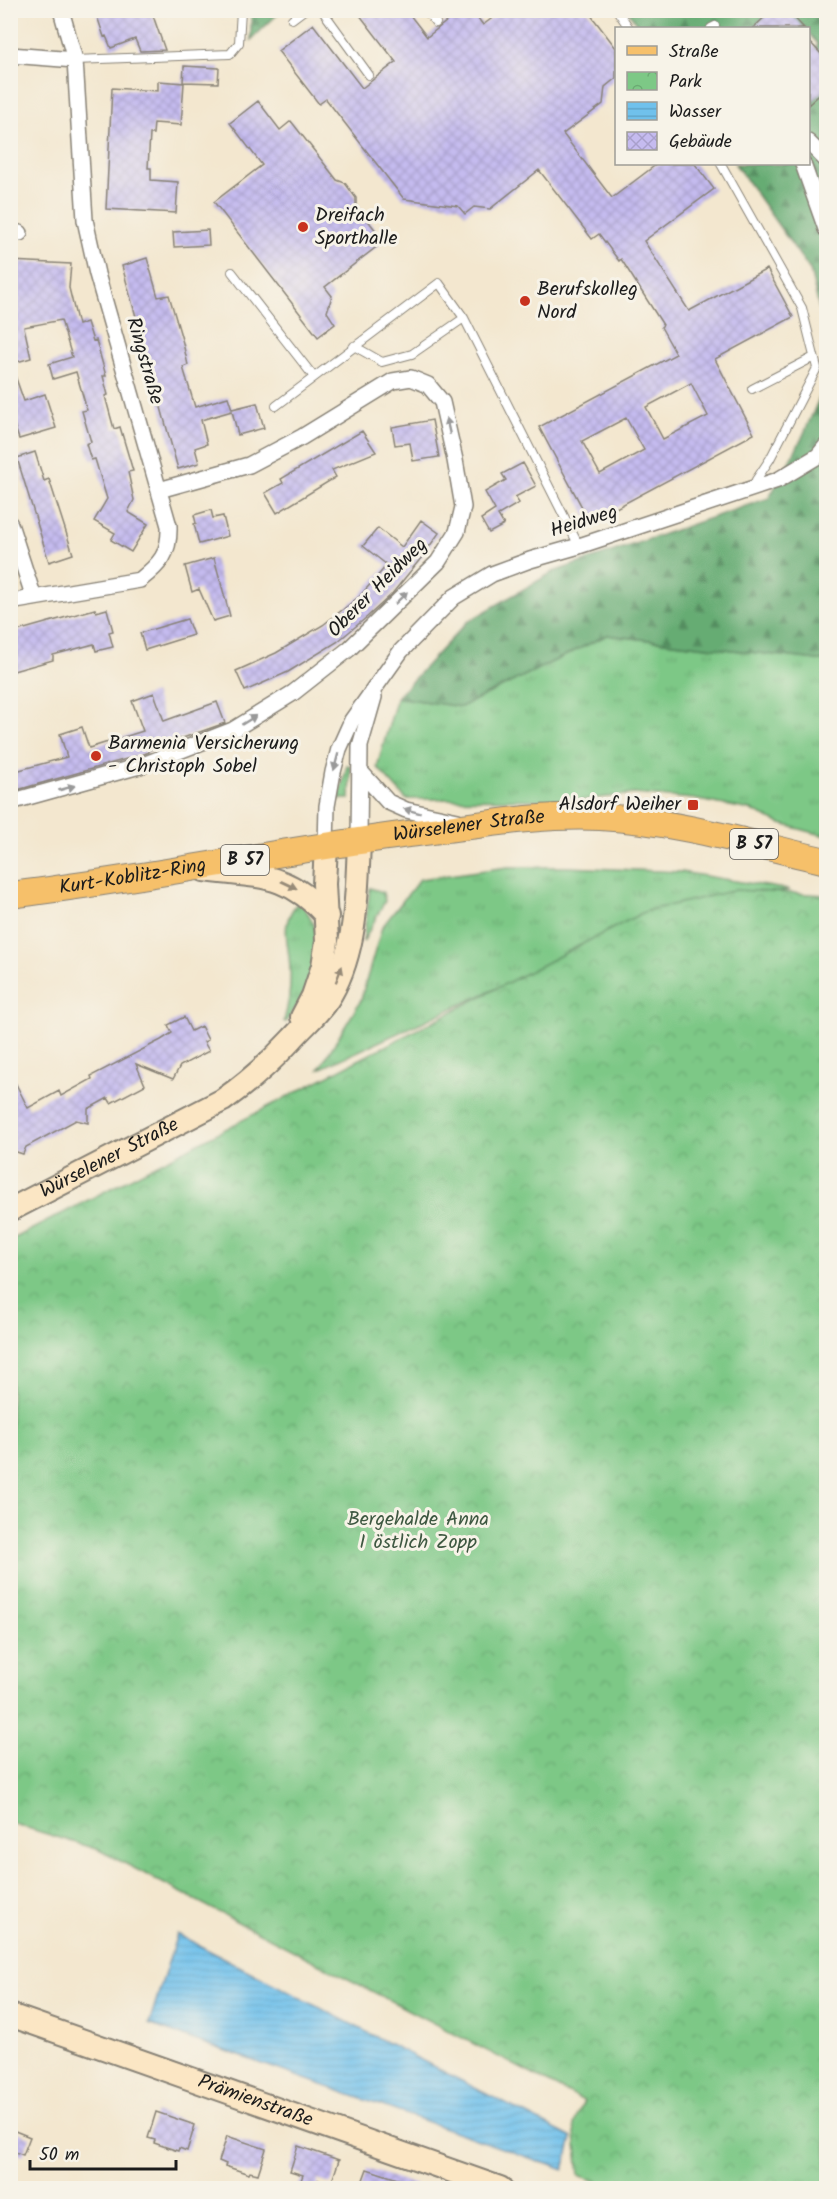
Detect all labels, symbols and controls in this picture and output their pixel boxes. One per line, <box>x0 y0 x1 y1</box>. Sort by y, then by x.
legend <box>615 27 810 165</box>
text: Straße <box>669 38 719 67</box>
text: Park <box>669 68 702 97</box>
text: Wasser <box>669 98 722 127</box>
text: Gebäude <box>669 128 732 157</box>
place label: Dreifach Sporthalle <box>315 200 398 255</box>
marker: Dreifach Sporthalle <box>296 220 310 234</box>
place label: Berufskolleg Nord <box>537 274 638 329</box>
marker: Berufskolleg Nord <box>518 294 532 308</box>
street label: Ringstraße <box>116 314 172 408</box>
one-way arrow <box>442 417 452 435</box>
street label: Heidweg <box>546 497 622 547</box>
street label: Oberer Heidweg <box>320 530 436 646</box>
one-way arrow <box>393 591 408 605</box>
one-way arrow <box>241 714 257 725</box>
place label: Barmenia Versicherung - Christoph Sobel <box>108 728 299 783</box>
marker: Barmenia Versicherung - Christoph Sobel <box>89 749 103 763</box>
one-way arrow <box>330 753 340 771</box>
one-way arrow <box>58 782 76 792</box>
place label: Alsdorf Weiher <box>558 789 682 821</box>
marker: Alsdorf Weiher <box>686 798 700 812</box>
street label: Würselener Straße <box>391 802 546 852</box>
one-way arrow <box>403 806 421 815</box>
road number: B 57 <box>730 829 778 859</box>
road number: B 57 <box>221 845 269 875</box>
street label: Kurt-Koblitz-Ring <box>57 850 209 904</box>
one-way arrow <box>280 881 297 890</box>
one-way arrow <box>334 965 344 983</box>
street label: Würselener Straße <box>34 1109 185 1208</box>
park label: Bergehalde Anna I östlich Zopp <box>347 1504 489 1559</box>
street label: Prämienstraße <box>193 2066 317 2137</box>
scale bar <box>30 2133 176 2171</box>
text: 50 m <box>39 2141 79 2170</box>

